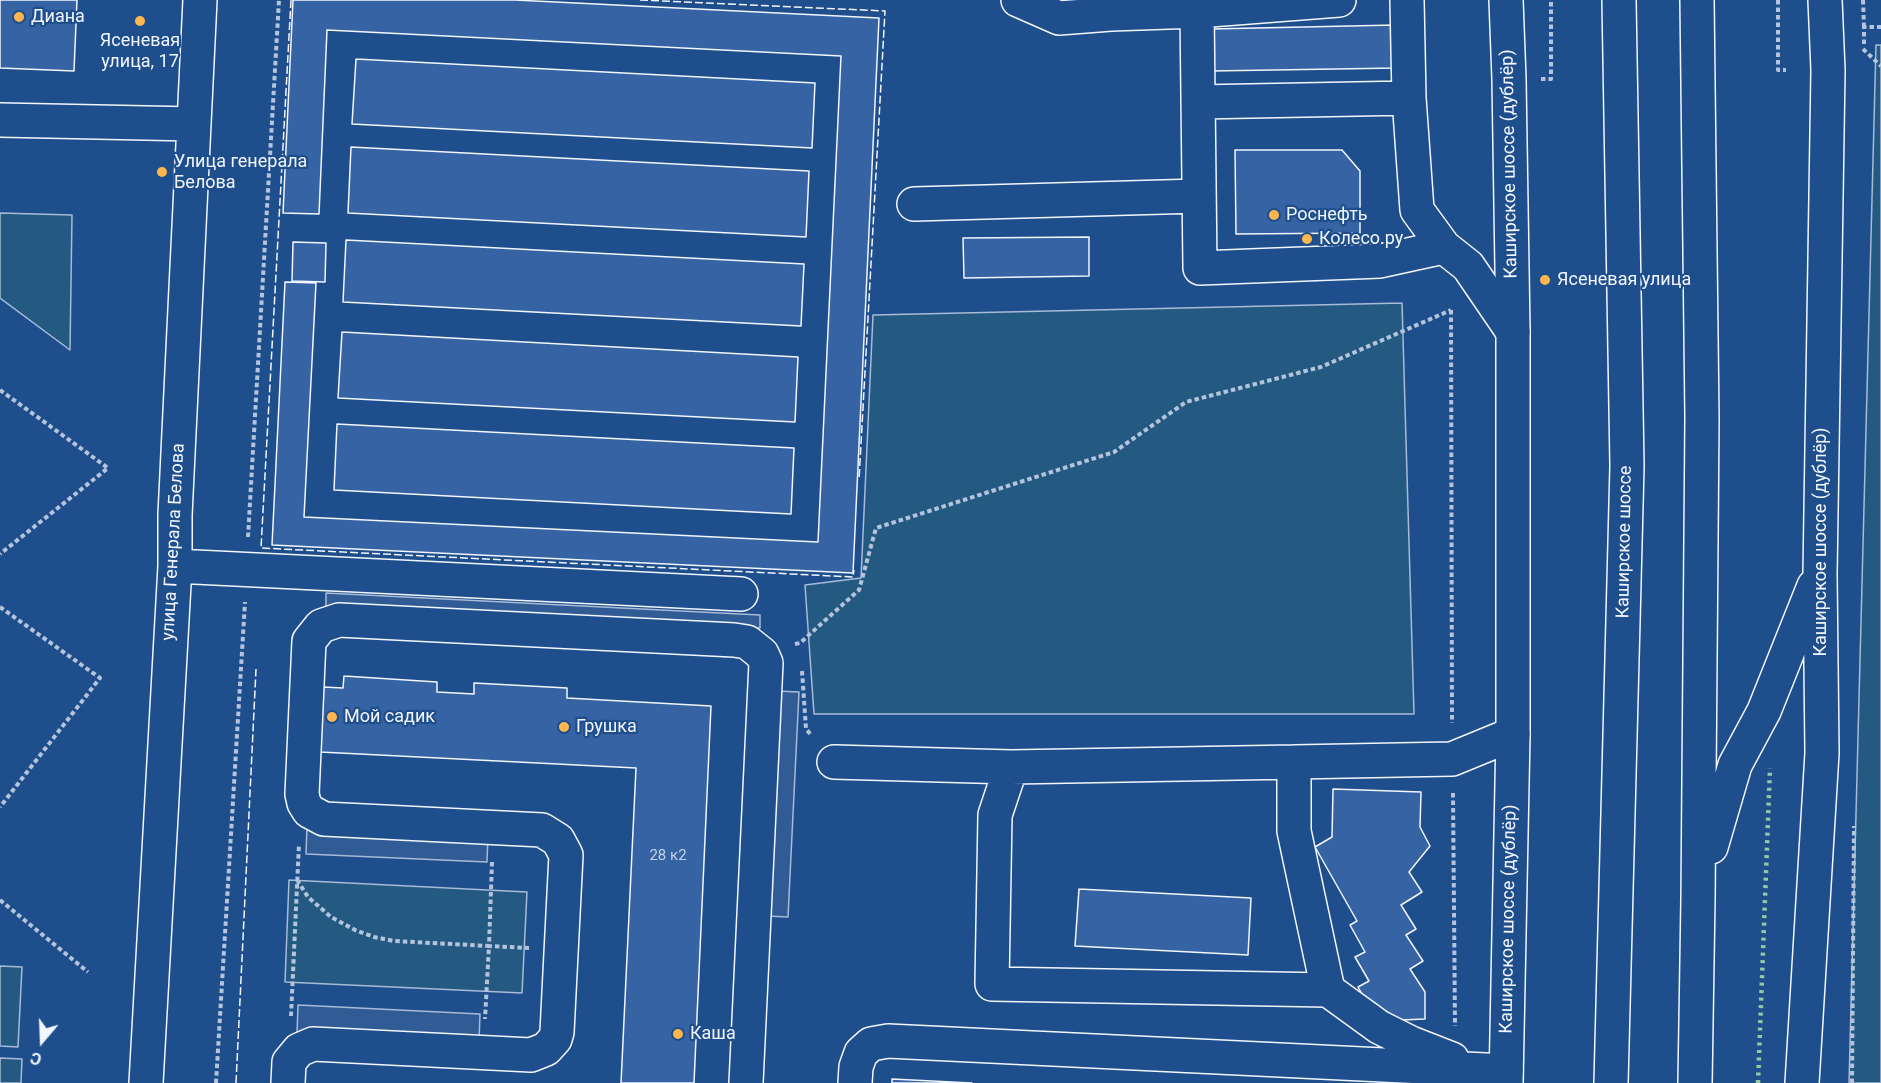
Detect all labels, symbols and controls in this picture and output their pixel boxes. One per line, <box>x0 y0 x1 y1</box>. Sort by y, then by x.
place label: Диана <box>31 6 85 28</box>
marker: Диана <box>12 10 26 24</box>
marker: Ясеневая улица, 17 <box>133 14 147 28</box>
place label: Ясеневая улица, 17 <box>100 30 180 72</box>
street label: Каширское шоссе (дублёр) <box>1497 49 1523 279</box>
place label: Улица генерала Белова <box>174 151 307 194</box>
marker: Улица генерала Белова <box>155 165 169 179</box>
place label: Роснефть <box>1286 204 1368 226</box>
marker: Роснефть <box>1267 208 1281 222</box>
place label: Колесо.ру <box>1319 228 1403 250</box>
marker: Колесо.ру <box>1300 232 1314 246</box>
place label: Ясеневая улица <box>1557 269 1691 291</box>
marker: Ясеневая улица <box>1538 273 1552 287</box>
street label: Каширское шоссе (дублёр) <box>1810 427 1832 657</box>
street label: улица Генерала Белова <box>158 443 190 641</box>
street label: Каширское шоссе <box>1613 465 1637 619</box>
place label: Мой садик <box>344 706 435 728</box>
marker: Мой садик <box>325 710 339 724</box>
place label: Грушка <box>576 716 637 738</box>
marker: Грушка <box>557 720 571 734</box>
street label: Каширское шоссе (дублёр) <box>1496 804 1522 1034</box>
house number: 28 к2 <box>649 847 687 865</box>
north arrow <box>12 1011 72 1071</box>
place label: Каша <box>690 1023 736 1045</box>
marker: Каша <box>671 1027 685 1041</box>
text: С <box>28 1048 44 1069</box>

